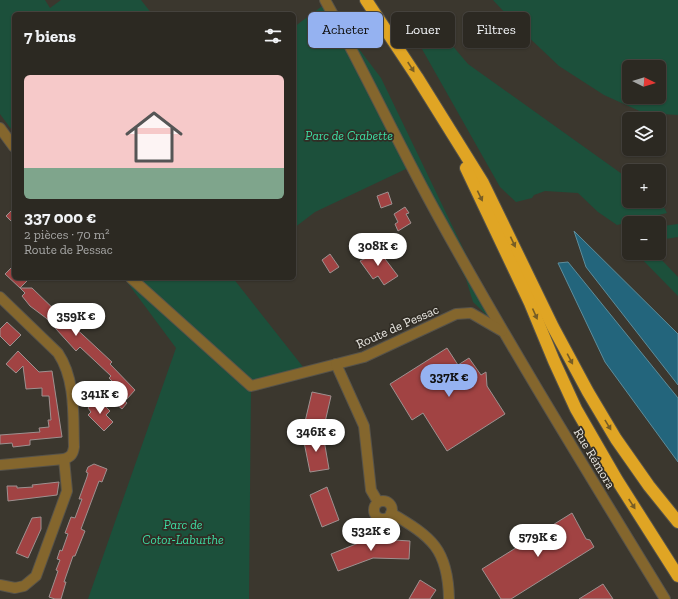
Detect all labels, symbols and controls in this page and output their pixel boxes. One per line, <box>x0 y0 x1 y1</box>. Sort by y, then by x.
chip: Acheter <box>308 12 383 48</box>
chip: Louer <box>391 12 455 48</box>
chip: Filtres <box>463 12 530 48</box>
icon: filters <box>262 25 284 47</box>
text: 7 biens <box>24 26 76 46</box>
north arrow <box>622 60 666 104</box>
map controls <box>622 60 666 260</box>
one-way arrow <box>407 62 415 72</box>
icon: home <box>118 101 190 173</box>
button: layers <box>622 112 666 156</box>
park label: Parc de Crabette <box>305 128 393 143</box>
button: + <box>622 164 666 208</box>
one-way arrow <box>477 191 483 202</box>
text: 337 000 € <box>24 207 96 227</box>
button: − <box>622 216 666 260</box>
text: 2 pièces · 70 m² <box>24 227 109 242</box>
pin: 308K € <box>345 233 411 267</box>
one-way arrow <box>510 236 516 248</box>
text: 308K € <box>358 238 398 253</box>
text: Route de Pessac <box>24 242 113 257</box>
street label: Route de Pessac <box>354 302 441 351</box>
pin: 359K € <box>43 303 109 337</box>
text: 359K € <box>56 308 96 323</box>
one-way arrow <box>532 308 539 320</box>
one-way arrow <box>567 353 574 365</box>
pin: 337K € <box>416 364 482 398</box>
text: 337K € <box>429 369 469 384</box>
pin: 341K € <box>67 381 133 415</box>
text: 341K € <box>81 386 119 401</box>
pin: 346K € <box>283 419 349 453</box>
one-way arrow <box>604 420 612 430</box>
text: 346K € <box>296 424 336 439</box>
street label: Rue Rémora <box>571 425 619 492</box>
one-way arrow <box>628 499 636 509</box>
park label: Parc de Cotor-Laburthe <box>142 517 224 547</box>
pin: 532K € <box>338 518 404 552</box>
text: 532K € <box>351 523 391 538</box>
pin: 579K € <box>505 524 571 558</box>
text: 579K € <box>518 529 558 544</box>

